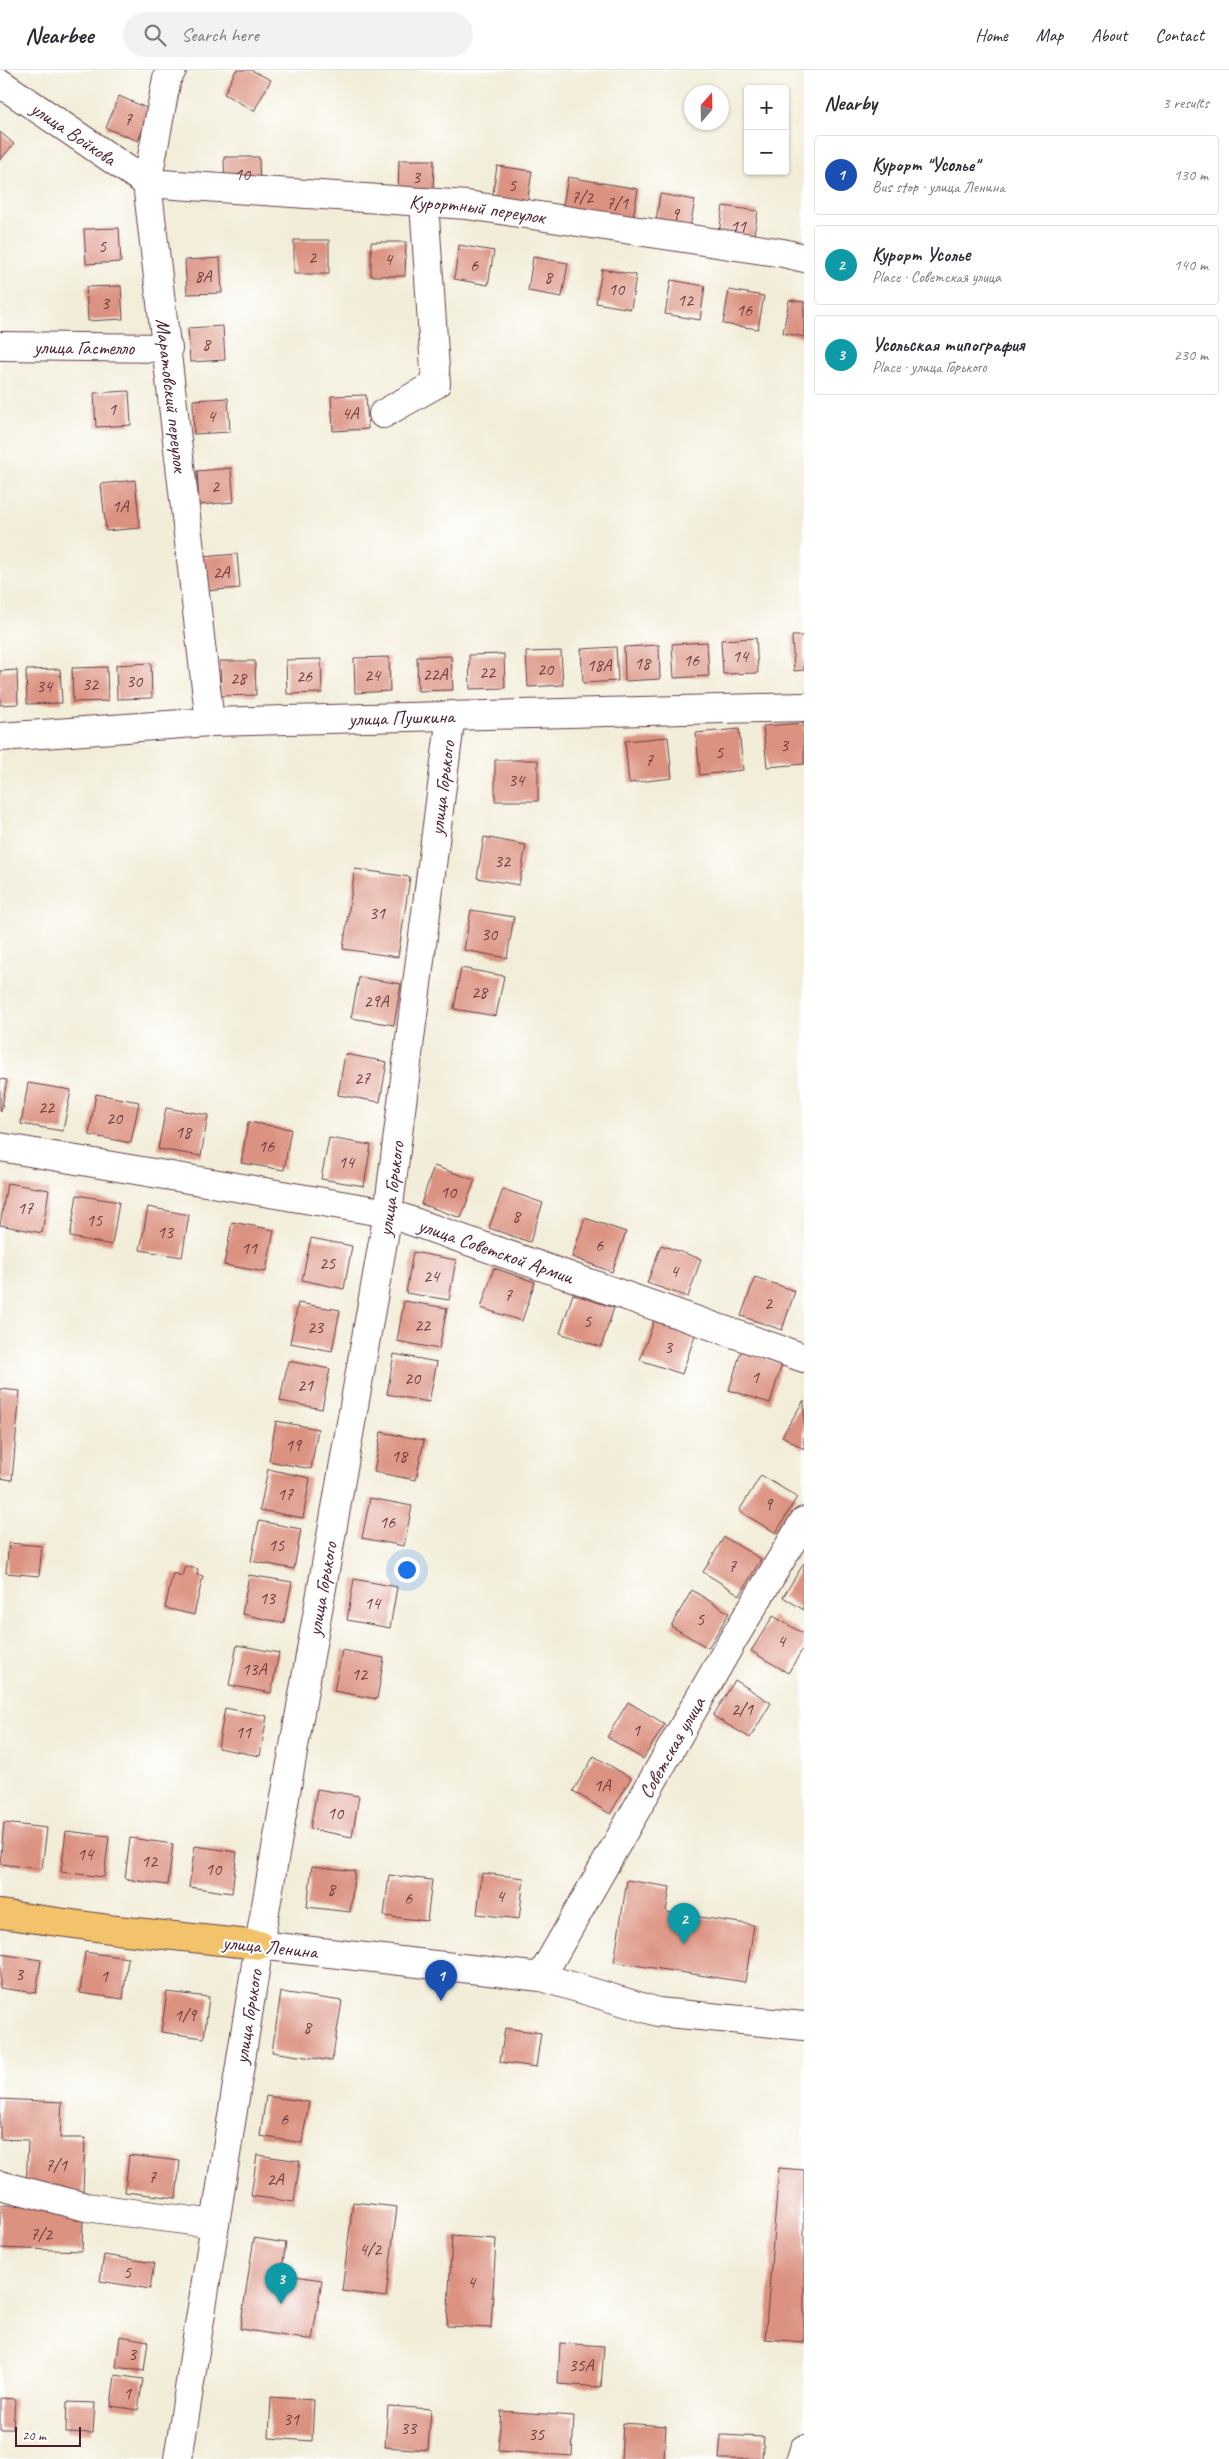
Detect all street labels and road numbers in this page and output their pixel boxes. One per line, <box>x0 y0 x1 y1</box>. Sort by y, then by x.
street label: улица Войкова <box>25 95 123 172</box>
street label: Курортный переулок <box>408 189 548 229</box>
street label: Маратовский переулок <box>150 317 193 475</box>
street label: улица Гастелло <box>33 334 135 360</box>
street label: улица Пушкина <box>347 703 456 731</box>
street label: улица Горького <box>423 738 460 838</box>
street label: улица Горького <box>372 1139 410 1239</box>
street label: улица Советской Армии <box>414 1212 578 1290</box>
street label: улица Горького <box>301 1539 342 1639</box>
street label: Советская улица <box>633 1691 711 1803</box>
street label: улица Ленина <box>220 1929 320 1965</box>
street label: улица Горького <box>228 1967 268 2066</box>

